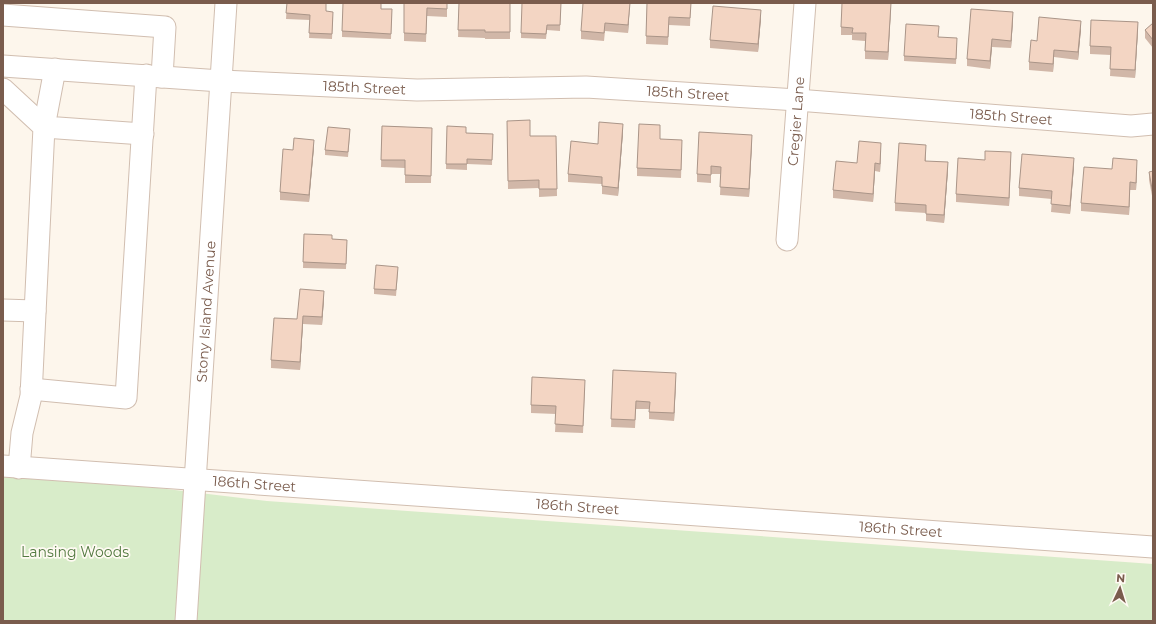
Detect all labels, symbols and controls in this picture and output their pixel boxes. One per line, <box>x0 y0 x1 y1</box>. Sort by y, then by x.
street label: Cregier Lane <box>784 76 808 167</box>
street label: 185th Street <box>322 77 407 98</box>
street label: 185th Street <box>646 82 730 105</box>
street label: 185th Street <box>969 104 1054 129</box>
street label: Stony Island Avenue <box>192 240 220 383</box>
street label: 186th Street <box>212 472 297 496</box>
street label: 186th Street <box>535 495 620 518</box>
street label: 186th Street <box>858 517 943 541</box>
park label: Lansing Woods <box>21 543 129 561</box>
north arrow <box>1100 568 1140 608</box>
text: N <box>1116 571 1126 585</box>

